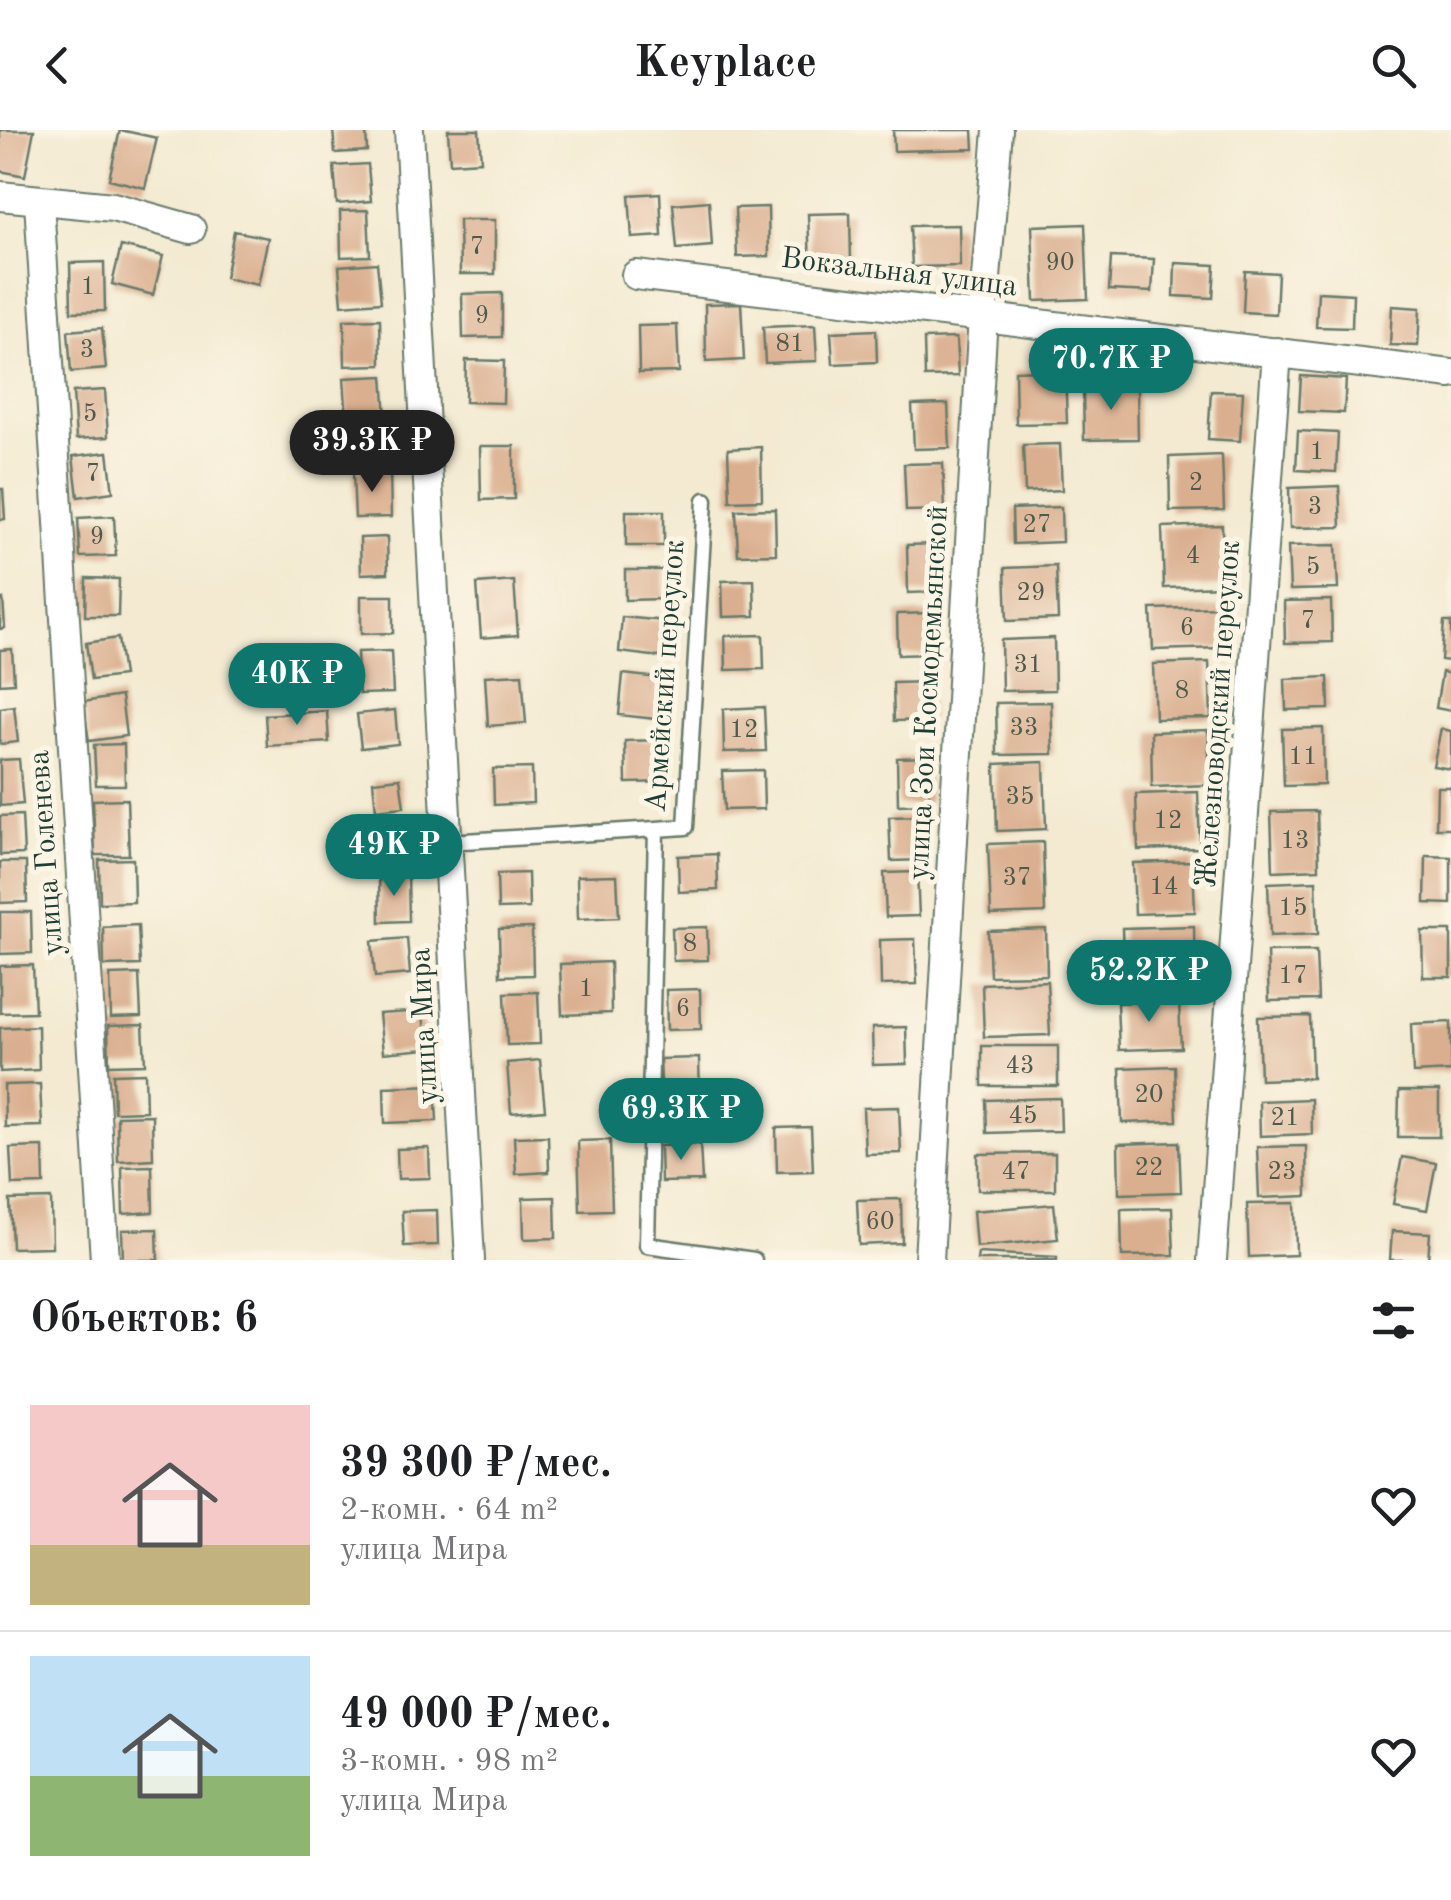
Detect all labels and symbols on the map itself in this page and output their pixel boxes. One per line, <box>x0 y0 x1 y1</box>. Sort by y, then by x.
house number: 7 <box>470 235 484 260</box>
street label: Вокзальная улица <box>779 244 1019 302</box>
house number: 90 <box>1045 251 1075 276</box>
house number: 1 <box>81 275 95 300</box>
house number: 9 <box>475 304 489 329</box>
pin: 70.7K ₽ <box>1019 328 1203 413</box>
house number: 81 <box>775 332 805 357</box>
house number: 3 <box>80 338 94 363</box>
house number: 5 <box>83 402 97 427</box>
pin: 39.3K ₽ <box>280 410 464 495</box>
house number: 1 <box>1310 440 1324 465</box>
house number: 7 <box>86 462 100 487</box>
house number: 2 <box>1189 471 1203 496</box>
house number: 3 <box>1308 495 1322 520</box>
street label: улица Зои Космодемьянской <box>904 505 954 881</box>
house number: 27 <box>1022 513 1052 538</box>
house number: 9 <box>90 525 104 550</box>
street label: Армейский переулок <box>642 539 690 813</box>
street label: Железноводский переулок <box>1192 539 1246 889</box>
house number: 4 <box>1186 544 1200 569</box>
house number: 5 <box>1306 555 1320 580</box>
house number: 29 <box>1016 581 1046 606</box>
house number: 7 <box>1301 609 1315 634</box>
house number: 6 <box>1180 616 1194 641</box>
pin: 40K ₽ <box>227 643 367 728</box>
house number: 31 <box>1013 653 1043 678</box>
house number: 8 <box>1175 679 1189 704</box>
house number: 33 <box>1009 716 1039 741</box>
house number: 12 <box>729 718 759 743</box>
house number: 11 <box>1288 745 1318 770</box>
street label: улица Голенева <box>25 749 69 957</box>
house number: 35 <box>1005 785 1035 810</box>
house number: 12 <box>1153 809 1183 834</box>
pin: 49K ₽ <box>324 814 464 899</box>
house number: 13 <box>1280 829 1310 854</box>
house number: 37 <box>1002 866 1032 891</box>
house number: 14 <box>1149 875 1179 900</box>
house number: 15 <box>1278 896 1308 921</box>
house number: 8 <box>683 932 697 957</box>
pin: 52.2K ₽ <box>1057 940 1241 1025</box>
street label: улица Мира <box>406 947 444 1105</box>
house number: 17 <box>1278 964 1308 989</box>
house number: 1 <box>579 977 593 1002</box>
house number: 6 <box>676 997 690 1022</box>
house number: 43 <box>1005 1054 1035 1079</box>
pin: 69.3K ₽ <box>589 1078 773 1163</box>
house number: 20 <box>1134 1083 1164 1108</box>
house number: 45 <box>1008 1104 1038 1129</box>
house number: 21 <box>1270 1106 1300 1131</box>
house number: 22 <box>1134 1156 1164 1181</box>
house number: 47 <box>1001 1160 1031 1185</box>
house number: 23 <box>1267 1160 1297 1185</box>
house number: 60 <box>865 1210 895 1235</box>

